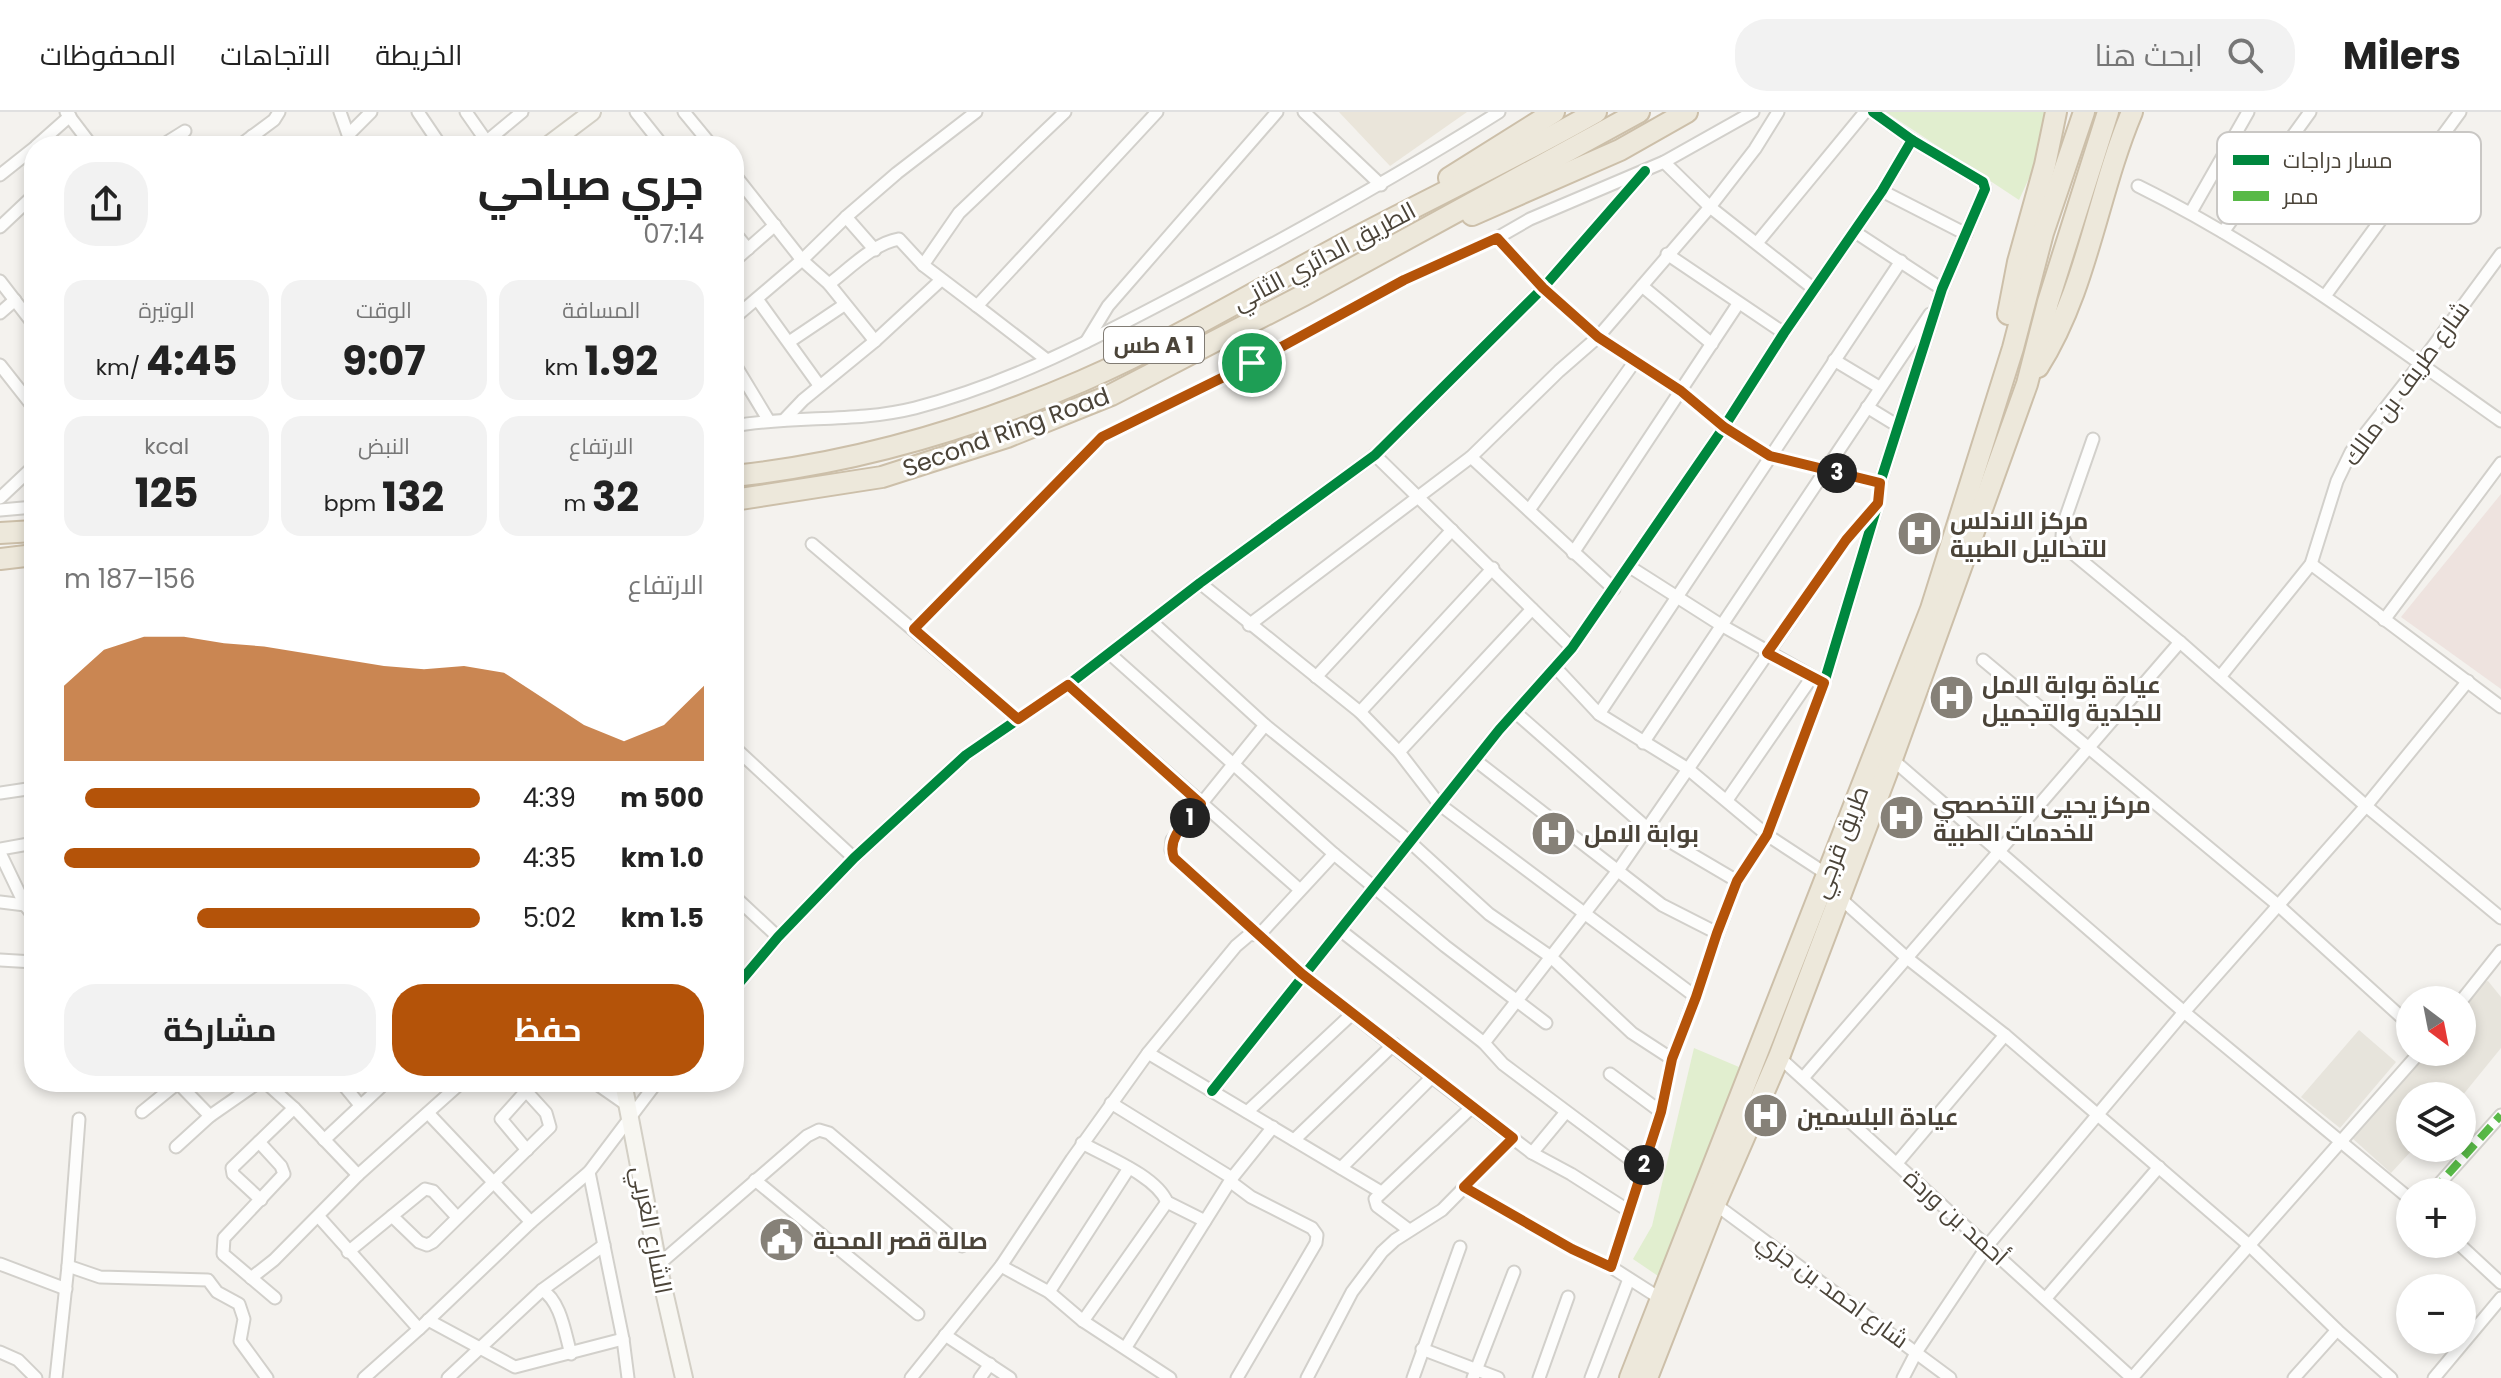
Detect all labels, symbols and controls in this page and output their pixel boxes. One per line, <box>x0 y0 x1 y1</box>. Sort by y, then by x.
search box <box>1735 19 2295 91</box>
text: Milers <box>2343 29 2461 82</box>
icon: search <box>2223 33 2267 77</box>
text: ابحث هنا <box>2095 34 2203 77</box>
text: المحفوظات <box>40 36 176 75</box>
text: الاتجاهات <box>220 36 331 75</box>
text: الخريطة <box>375 36 463 75</box>
legend <box>2217 132 2481 224</box>
text: مسار دراجات <box>2283 145 2393 176</box>
text: جري صباحي <box>478 154 704 215</box>
button: share <box>64 162 148 246</box>
text: ممر <box>2281 181 2319 212</box>
street label: الطريق الدائري الثاني <box>1227 194 1423 321</box>
text: 07:14 <box>643 216 704 252</box>
street label: شارع طريف بن مالك <box>2335 294 2477 472</box>
text: الوتيرة <box>138 295 195 326</box>
text: الوقت <box>356 295 412 326</box>
text: المسافة <box>562 295 640 326</box>
road number: طس A 1 <box>1104 327 1204 363</box>
pin <box>1218 329 1286 397</box>
text: 4:45 <box>146 333 238 389</box>
text: 9:07 <box>342 333 426 389</box>
text: 1.92 <box>584 333 658 389</box>
icon: arrive <box>1230 341 1274 385</box>
text: /km <box>96 352 146 383</box>
text: km <box>545 352 584 383</box>
street label: Second Ring Road <box>898 379 1114 485</box>
text: kcal <box>144 431 189 462</box>
text: النبض <box>358 431 410 462</box>
text: الارتفاع <box>569 431 634 462</box>
pin: 3 <box>1817 453 1857 493</box>
text: 3 <box>1830 457 1844 488</box>
text: 125 <box>135 465 199 521</box>
text: 132 <box>382 469 444 525</box>
text: 32 <box>592 469 639 525</box>
text: bpm <box>324 488 382 519</box>
text: m <box>564 488 592 519</box>
place label: مركز الاندلس للتحاليل الطبية <box>1950 504 2107 565</box>
hospital icon: مركز الاندلس للتحاليل الطبية <box>1895 510 1943 558</box>
text: 156–187 m <box>64 561 195 597</box>
text: الارتفاع <box>628 567 704 603</box>
place label: عيادة بوابة الامل للجلدية والتجميل <box>1982 668 2162 729</box>
hospital icon: عيادة بوابة الامل للجلدية والتجميل <box>1927 674 1975 722</box>
text: 4:39 <box>522 780 576 816</box>
text: 500 m <box>620 780 704 816</box>
street label: طريق قرجي <box>1804 781 1879 904</box>
place label: مركز يحيى التخصصي للخدمات الطبية <box>1933 788 2151 849</box>
hospital icon: مركز يحيى التخصصي للخدمات الطبية <box>1878 794 1926 842</box>
pin: 1 <box>1170 798 1210 838</box>
text: 1 <box>1186 802 1194 833</box>
hospital icon: بوابة الامل <box>1529 809 1577 857</box>
place label: بوابة الامل <box>1584 817 1699 850</box>
text: 4:35 <box>522 840 576 876</box>
text: 1.0 km <box>621 840 704 876</box>
text: 5:02 <box>523 900 576 936</box>
text: 1.5 km <box>621 900 704 936</box>
button: مشاركة <box>64 984 376 1076</box>
button: حفظ <box>392 984 704 1076</box>
north arrow <box>2396 986 2476 1066</box>
map controls <box>2396 986 2476 1354</box>
button: layers <box>2396 1082 2476 1162</box>
hospital icon: عيادة البلسمين <box>1742 1092 1790 1140</box>
place label: عيادة البلسمين <box>1797 1100 1959 1133</box>
pin: 2 <box>1624 1145 1664 1185</box>
text: 2 <box>1638 1149 1650 1180</box>
street label: أحمد بن وردة <box>1897 1161 2015 1273</box>
street label: الشارع الغربي <box>620 1163 681 1297</box>
button: + <box>2396 1178 2476 1258</box>
public building icon: صالة قصر المحبة <box>758 1216 806 1264</box>
place label: صالة قصر المحبة <box>813 1224 988 1257</box>
street label: شارع احمد بن جزي <box>1749 1224 1915 1358</box>
button: − <box>2396 1274 2476 1354</box>

